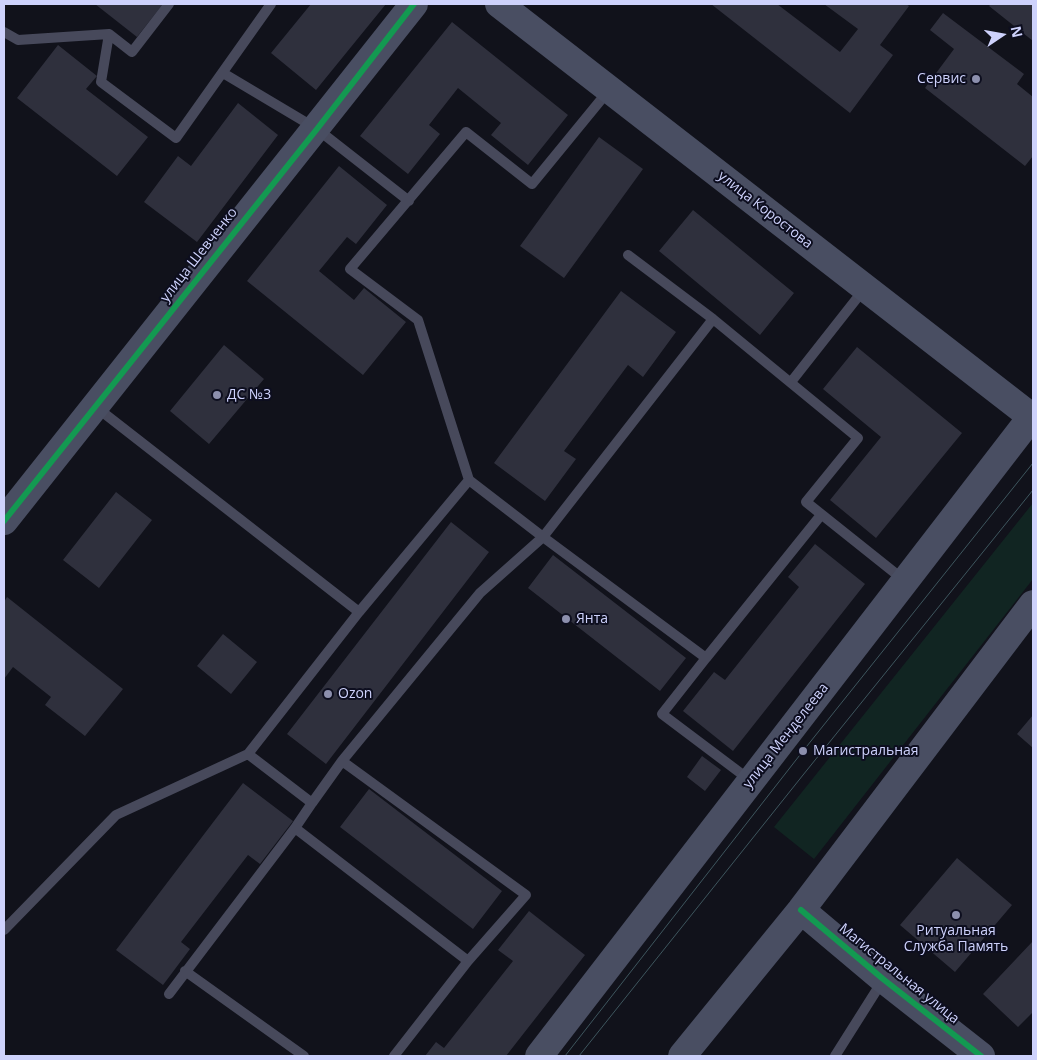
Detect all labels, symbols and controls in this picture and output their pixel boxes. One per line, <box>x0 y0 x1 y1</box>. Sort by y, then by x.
north arrow <box>977 10 1027 60</box>
text: N <box>1007 24 1028 39</box>
place label: Сервис <box>917 71 966 87</box>
marker: Сервис <box>970 73 982 85</box>
street label: улица Коростова <box>714 168 816 252</box>
street label: улица Шевченко <box>157 204 241 306</box>
place label: ДС №3 <box>227 387 271 403</box>
marker: ДС №3 <box>211 389 223 401</box>
place label: Янта <box>576 611 608 627</box>
marker: Янта <box>560 613 572 625</box>
street label: улица Менделеева <box>740 680 832 792</box>
place label: Ozon <box>338 686 372 702</box>
marker: Ozon <box>322 688 334 700</box>
place label: Магистральная <box>813 743 919 759</box>
marker: Магистральная <box>797 745 809 757</box>
marker: Ритуальная Служба Память <box>950 909 962 921</box>
street label: Магистральная улица <box>836 920 962 1028</box>
place label: Ритуальная Служба Память <box>904 923 1008 956</box>

